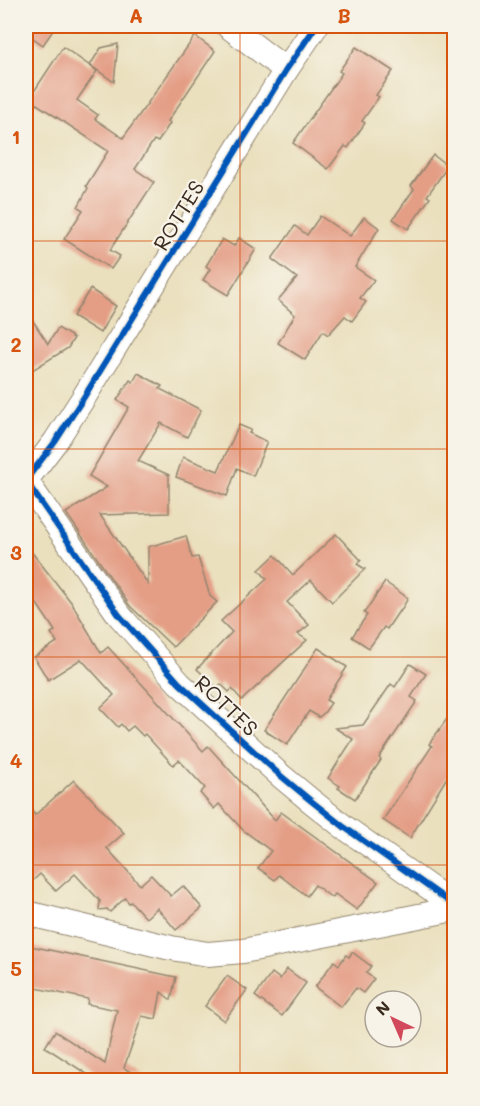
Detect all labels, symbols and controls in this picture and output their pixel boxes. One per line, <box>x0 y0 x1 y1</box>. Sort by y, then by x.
text: A <box>129 2 143 28</box>
text: B <box>337 2 351 28</box>
text: 1 <box>12 123 20 149</box>
street label: ROTTES <box>147 175 209 255</box>
text: 2 <box>10 331 22 357</box>
text: 3 <box>10 539 22 565</box>
street label: ROTTES <box>190 669 264 741</box>
text: 4 <box>10 747 23 773</box>
text: 5 <box>10 955 22 981</box>
north arrow <box>363 989 423 1049</box>
text: N <box>371 996 394 1020</box>

